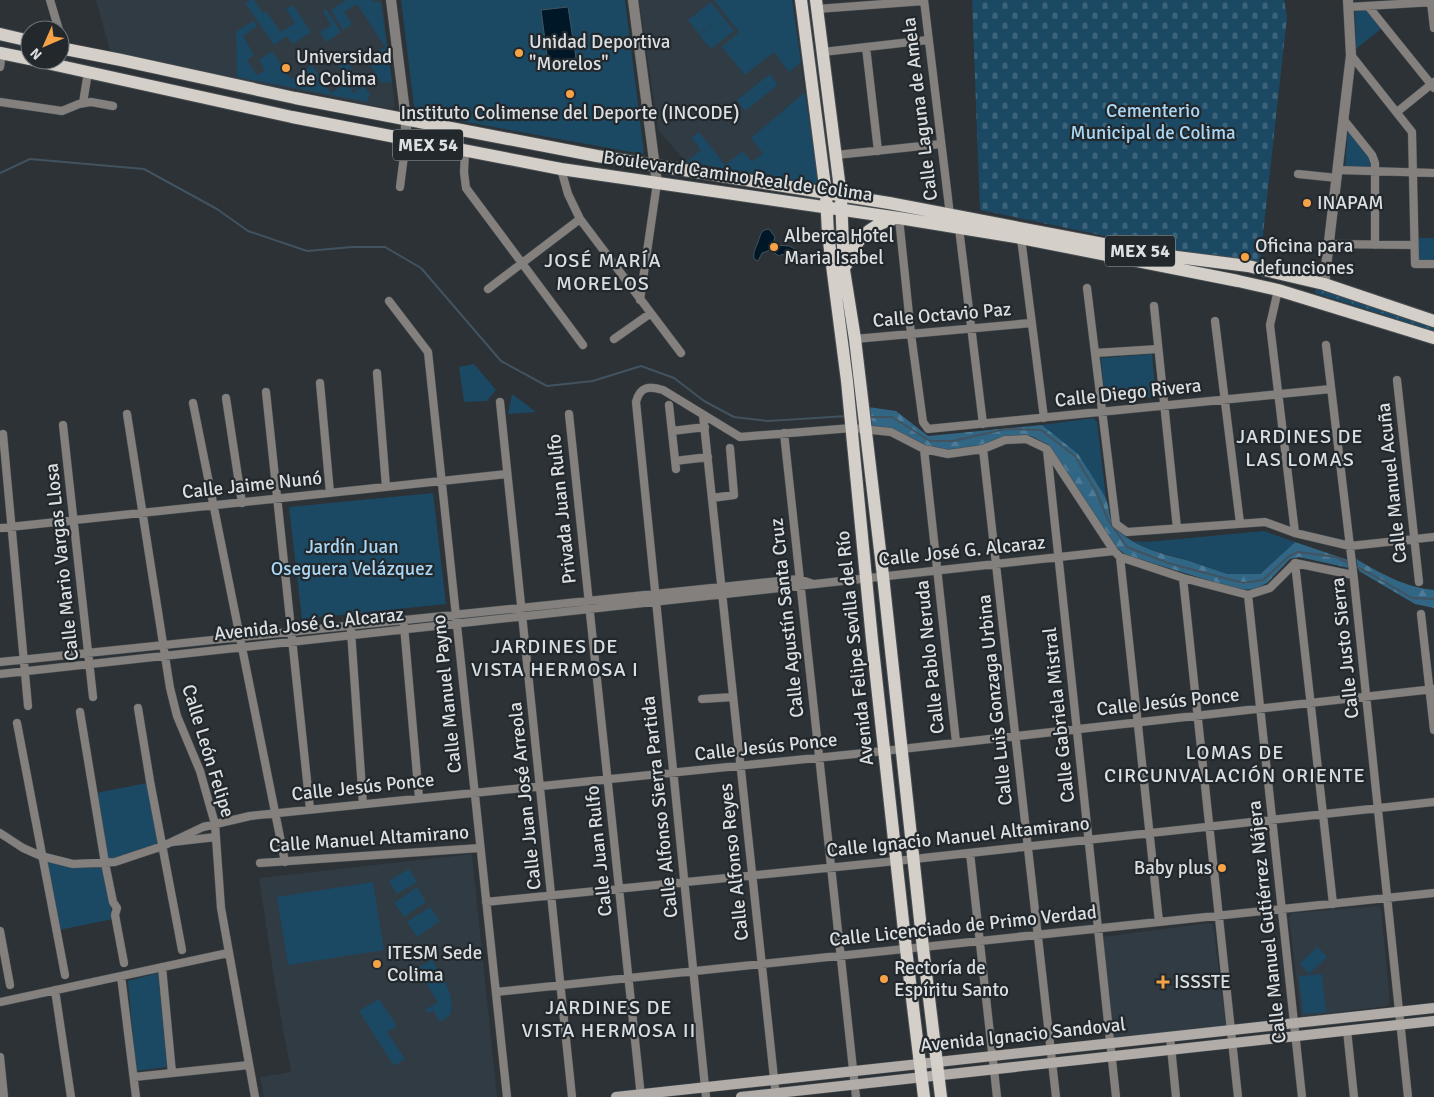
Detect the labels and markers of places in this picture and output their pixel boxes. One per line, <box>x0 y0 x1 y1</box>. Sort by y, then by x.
place label: Unidad Deportiva "Morelos" <box>529 30 670 76</box>
place label: Universidad de Colima <box>296 45 392 91</box>
marker: Unidad Deportiva "Morelos" <box>513 47 525 59</box>
marker: Universidad de Colima <box>280 62 292 74</box>
marker: Instituto Colimense del Deporte (INCODE) <box>564 88 576 100</box>
place label: Instituto Colimense del Deporte (INCODE) <box>400 101 740 125</box>
place label: INAPAM <box>1317 191 1384 215</box>
marker: INAPAM <box>1301 197 1313 209</box>
place label: Alberca Hotel Maria Isabel <box>784 224 894 270</box>
place label: Oficina para defunciones <box>1255 234 1354 280</box>
marker: Alberca Hotel Maria Isabel <box>768 241 780 253</box>
marker: Oficina para defunciones <box>1239 251 1251 263</box>
place label: Baby plus <box>1134 856 1212 880</box>
marker: Baby plus <box>1216 862 1228 874</box>
place label: ITESM Sede Colima <box>387 941 482 987</box>
place label: Rectoría de Espíritu Santo <box>894 956 1009 1002</box>
marker: ITESM Sede Colima <box>371 958 383 970</box>
place label: ISSSTE <box>1174 970 1231 994</box>
marker: Rectoría de Espíritu Santo <box>878 973 890 985</box>
marker: ISSSTE <box>1156 975 1170 989</box>

